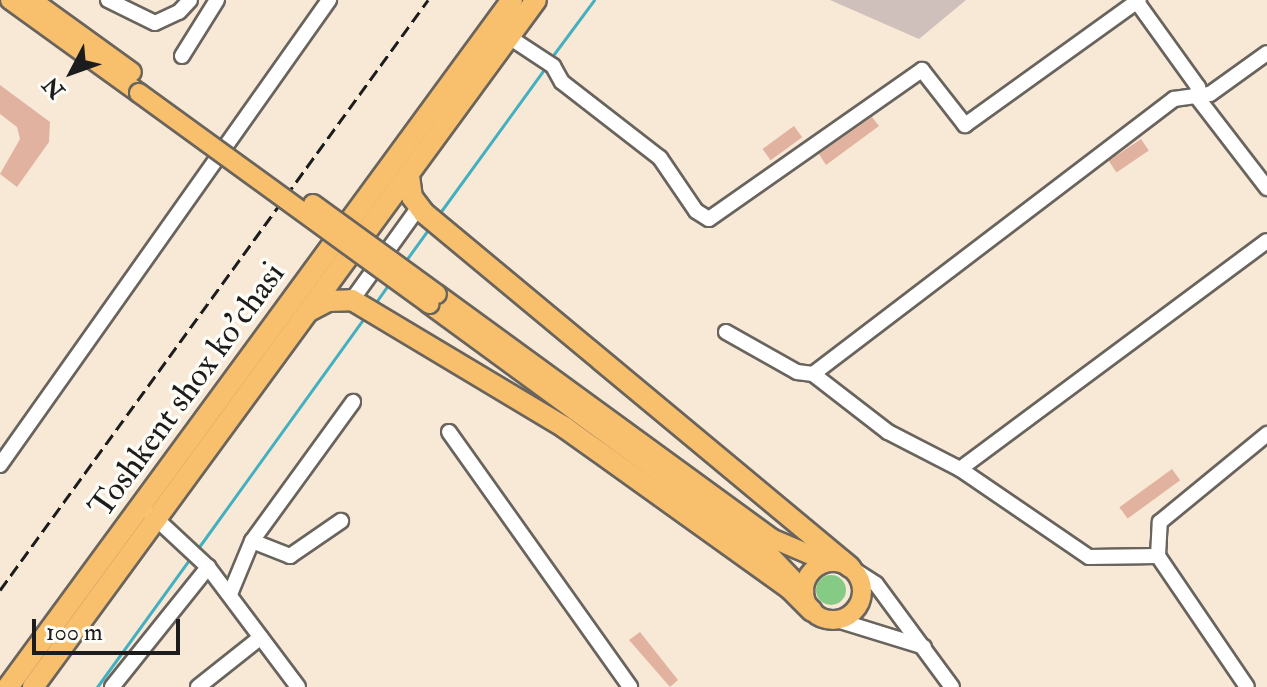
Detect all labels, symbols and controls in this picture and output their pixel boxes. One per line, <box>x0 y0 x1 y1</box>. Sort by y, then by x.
north arrow <box>32 32 112 112</box>
text: N <box>37 71 71 104</box>
street label: Toshkent shox ko'chasi <box>81 254 293 526</box>
scale bar <box>36 603 184 653</box>
text: 100 m <box>46 617 103 648</box>

